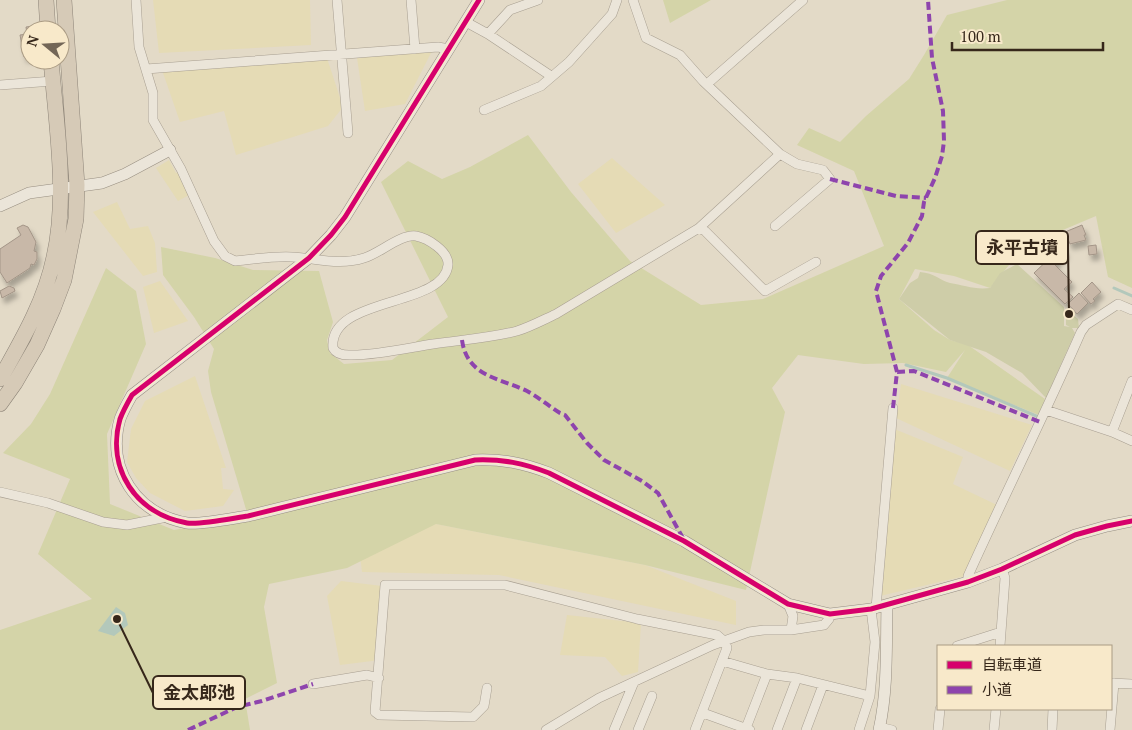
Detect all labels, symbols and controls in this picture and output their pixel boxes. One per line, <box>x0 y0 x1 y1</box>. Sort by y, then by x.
north arrow <box>20 20 70 70</box>
scale bar <box>952 20 1103 52</box>
text: 100 m <box>960 26 1001 46</box>
text: N <box>21 32 43 49</box>
callout: 永平古墳 <box>976 231 1068 264</box>
text: 永平古墳 <box>986 235 1058 259</box>
legend <box>937 645 1112 710</box>
text: 自転車道 <box>982 654 1042 674</box>
callout: 金太郎池 <box>153 676 245 709</box>
text: 小道 <box>982 679 1012 699</box>
text: 金太郎池 <box>163 680 235 704</box>

